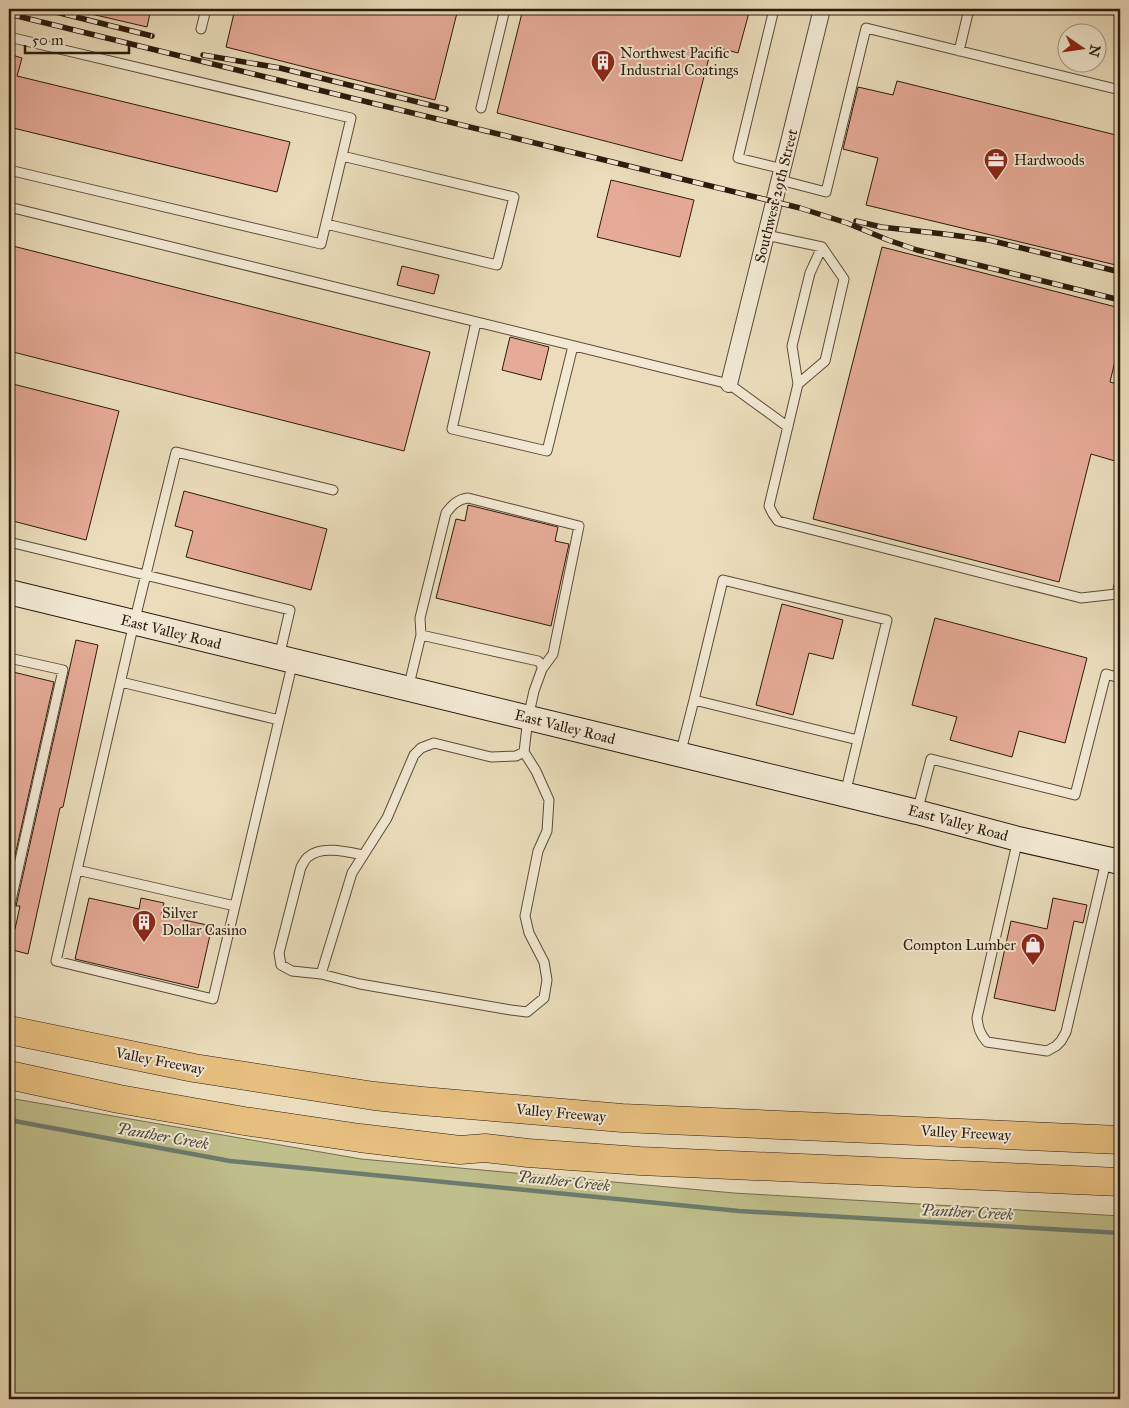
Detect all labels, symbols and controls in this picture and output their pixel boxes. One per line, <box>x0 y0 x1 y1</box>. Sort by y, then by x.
scale bar <box>25 22 129 54</box>
north arrow <box>1056 22 1106 72</box>
text: 50 m <box>32 31 64 49</box>
text: N <box>1085 43 1104 59</box>
place label: Northwest Pacific Industrial Coatings <box>620 44 738 79</box>
building icon: Northwest Pacific Industrial Coatings <box>590 49 616 83</box>
street label: Southwest 29th Street <box>751 127 802 265</box>
office icon: Hardwoods <box>983 147 1009 181</box>
place label: Hardwoods <box>1014 151 1084 169</box>
street label: East Valley Road <box>119 611 224 653</box>
street label: East Valley Road <box>513 706 618 748</box>
street label: East Valley Road <box>906 801 1011 845</box>
place label: Silver Dollar Casino <box>162 904 247 939</box>
building icon: Silver Dollar Casino <box>131 909 157 943</box>
shop icon: Compton Lumber <box>1020 932 1046 966</box>
place label: Compton Lumber <box>903 936 1016 954</box>
street label: Valley Freeway <box>113 1043 207 1079</box>
street label: Valley Freeway <box>514 1100 608 1126</box>
water label: Panther Creek <box>116 1119 210 1153</box>
street label: Valley Freeway <box>919 1122 1013 1144</box>
water label: Panther Creek <box>517 1167 611 1195</box>
water label: Panther Creek <box>920 1200 1014 1224</box>

